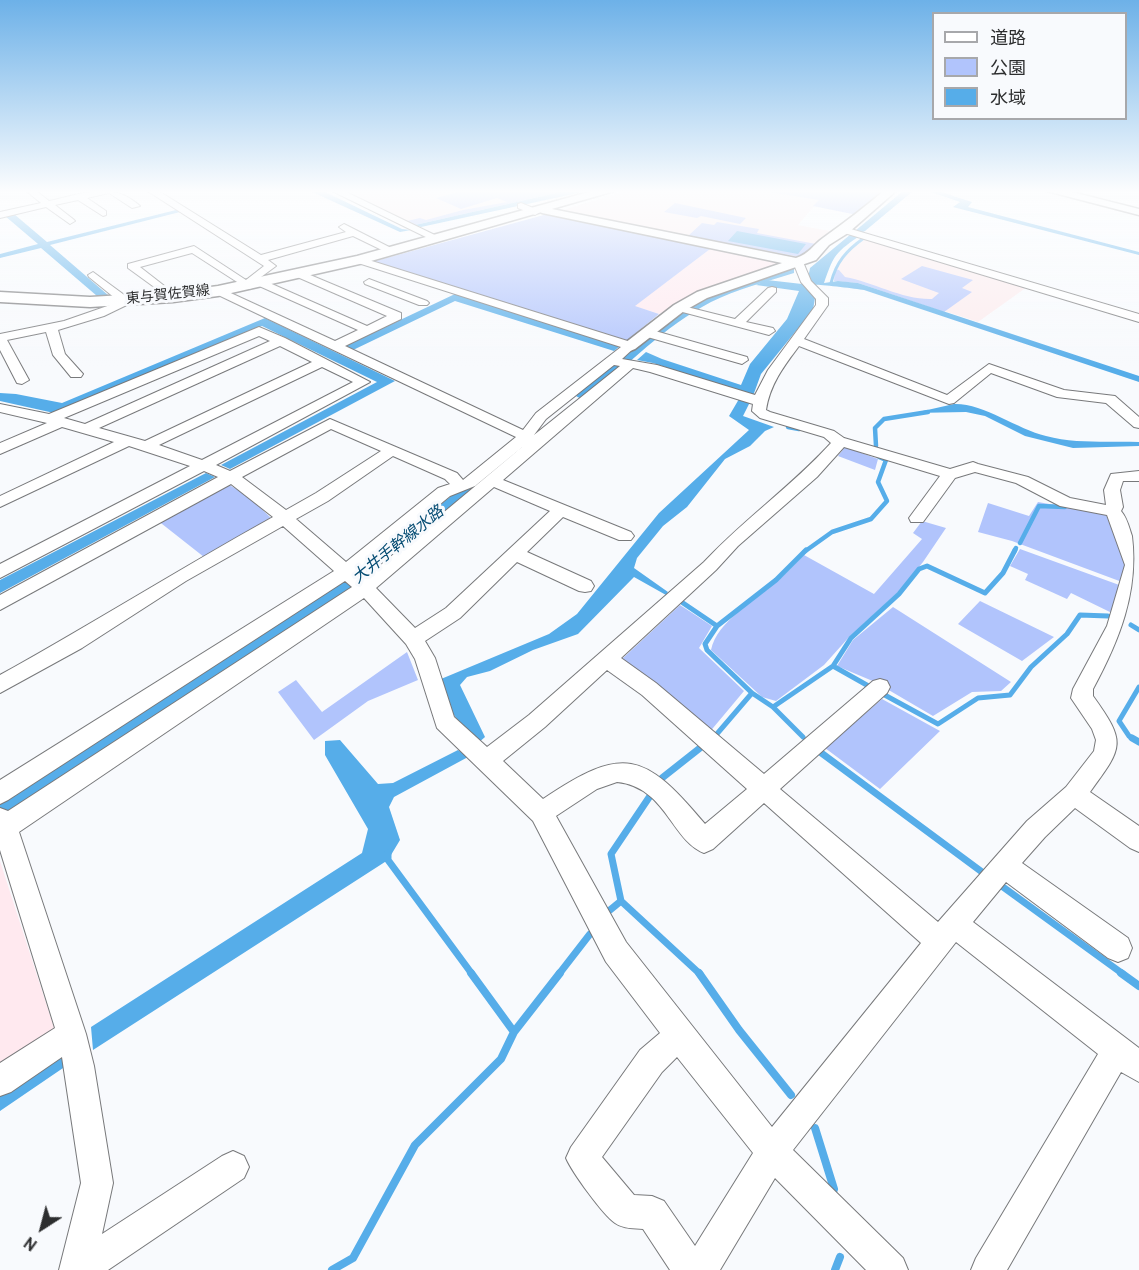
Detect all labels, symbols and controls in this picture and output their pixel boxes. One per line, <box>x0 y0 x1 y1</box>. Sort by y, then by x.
legend <box>932 12 1127 120</box>
text: 道路 <box>990 28 1026 51</box>
text: 公園 <box>990 58 1026 81</box>
text: 水域 <box>990 88 1026 111</box>
street label: 東与賀佐賀線 <box>125 283 211 309</box>
water label: 大井手幹線水路 <box>349 503 449 589</box>
north arrow <box>12 1198 72 1258</box>
text: N <box>21 1231 42 1254</box>

